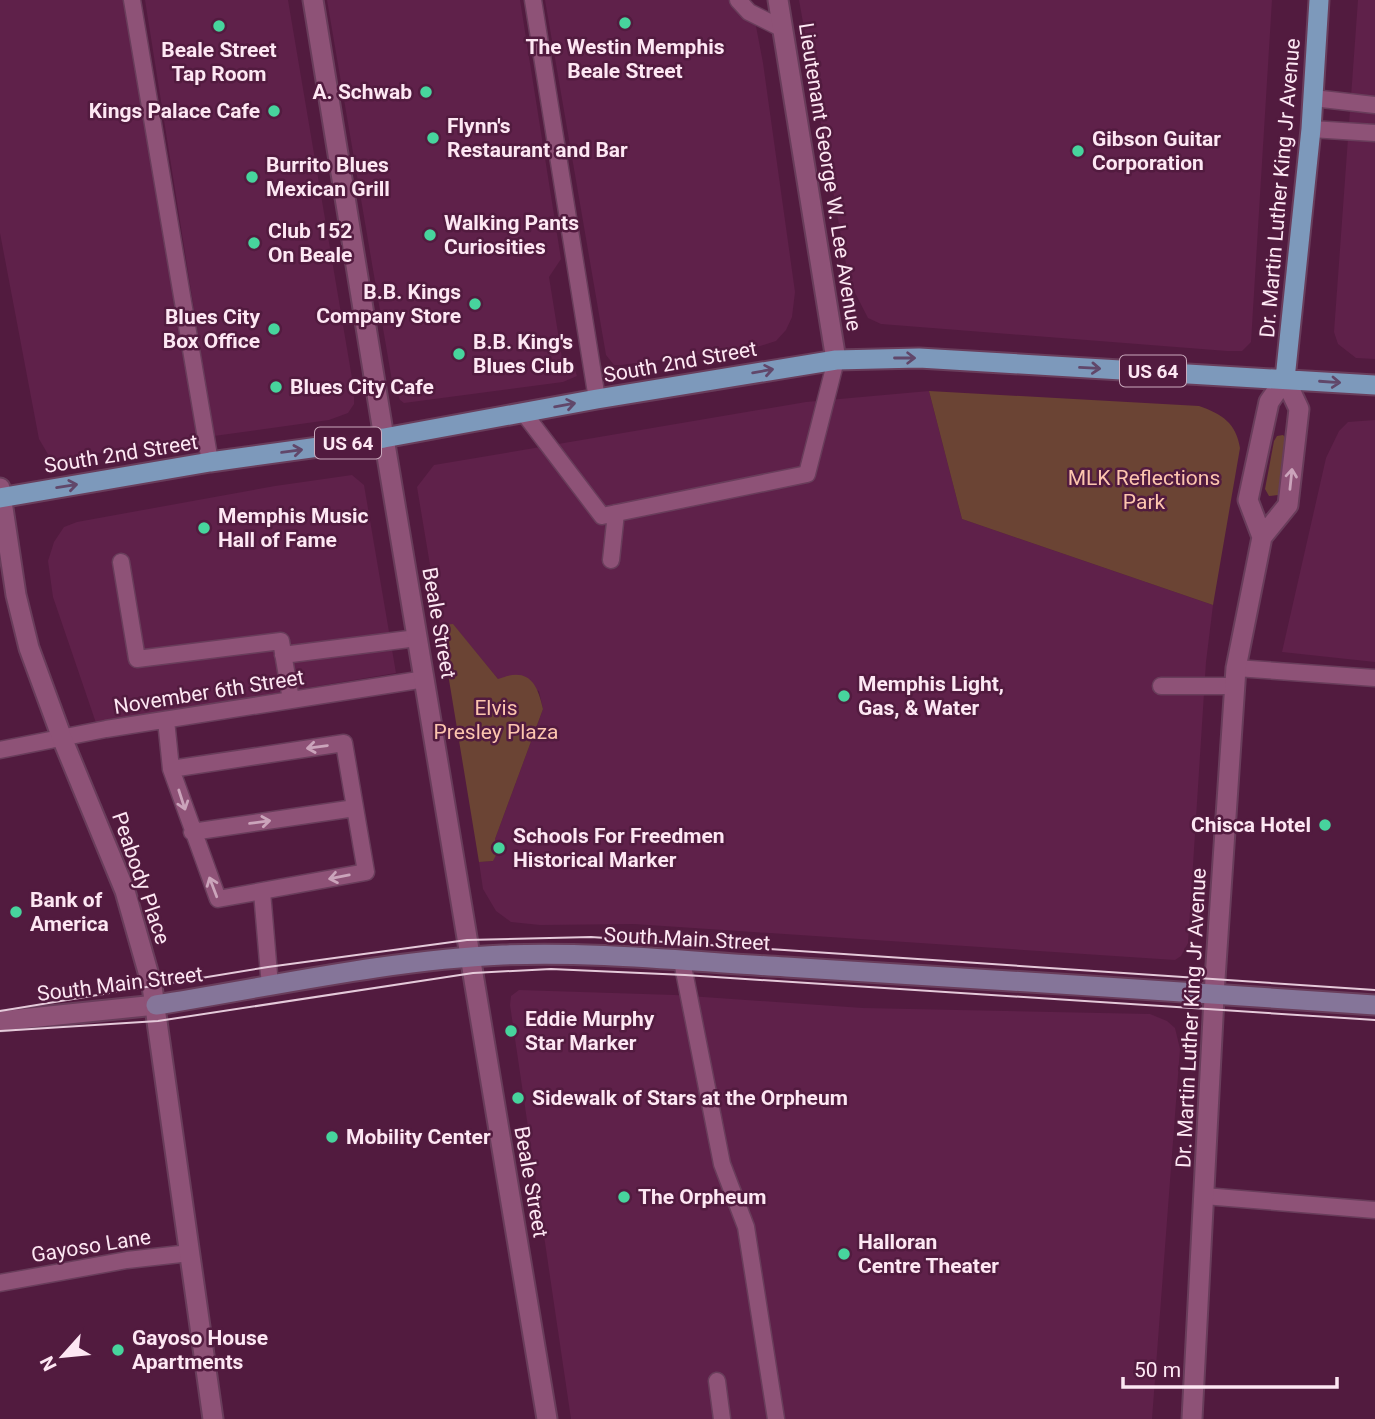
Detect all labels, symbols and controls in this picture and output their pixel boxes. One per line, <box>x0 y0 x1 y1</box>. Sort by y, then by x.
marker: The Westin Memphis Beale Street <box>617 15 633 31</box>
marker: Beale Street Tap Room <box>211 18 227 34</box>
street label: Lieutenant George W. Lee Avenue <box>794 21 866 333</box>
place label: The Westin Memphis Beale Street <box>525 35 725 83</box>
street label: Dr. Martin Luther King Jr Avenue <box>1255 37 1305 339</box>
place label: Beale Street Tap Room <box>161 38 277 86</box>
place label: A. Schwab <box>312 80 412 104</box>
marker: A. Schwab <box>418 84 434 100</box>
place label: Kings Palace Cafe <box>89 99 260 123</box>
marker: Kings Palace Cafe <box>266 103 282 119</box>
place label: Flynn's Restaurant and Bar <box>447 114 628 162</box>
place label: Gibson Guitar Corporation <box>1092 127 1221 175</box>
marker: Flynn's Restaurant and Bar <box>425 130 441 146</box>
marker: Gibson Guitar Corporation <box>1070 143 1086 159</box>
place label: Burrito Blues Mexican Grill <box>266 153 390 201</box>
marker: Burrito Blues Mexican Grill <box>244 169 260 185</box>
place label: Walking Pants Curiosities <box>444 211 579 259</box>
place label: Club 152 On Beale <box>268 219 352 267</box>
marker: Walking Pants Curiosities <box>422 227 438 243</box>
marker: Club 152 On Beale <box>246 235 262 251</box>
place label: B.B. Kings Company Store <box>316 280 461 328</box>
marker: B.B. Kings Company Store <box>467 296 483 312</box>
place label: Blues City Box Office <box>163 305 260 353</box>
marker: Blues City Box Office <box>266 321 282 337</box>
place label: B.B. King's Blues Club <box>473 330 574 378</box>
street label: South 2nd Street <box>601 337 759 387</box>
marker: B.B. King's Blues Club <box>451 346 467 362</box>
one-way arrow <box>893 351 916 365</box>
road number: US 64 <box>1120 356 1186 386</box>
one-way arrow <box>1078 361 1101 374</box>
one-way arrow <box>751 364 774 377</box>
place label: Blues City Cafe <box>290 375 434 399</box>
one-way arrow <box>1318 376 1341 389</box>
marker: Blues City Cafe <box>268 379 284 395</box>
one-way arrow <box>553 398 576 411</box>
road number: US 64 <box>315 428 381 458</box>
street label: South 2nd Street <box>42 430 200 478</box>
one-way arrow <box>280 444 303 457</box>
park label: MLK Reflections Park <box>1068 466 1220 514</box>
one-way arrow <box>1285 468 1298 490</box>
one-way arrow <box>55 479 78 492</box>
place label: Memphis Music Hall of Fame <box>218 504 369 552</box>
marker: Memphis Music Hall of Fame <box>196 520 212 536</box>
street label: Beale Street <box>417 566 461 681</box>
street label: November 6th Street <box>112 665 306 719</box>
place label: Memphis Light, Gas, & Water <box>858 672 1004 720</box>
marker: Memphis Light, Gas, & Water <box>836 688 852 704</box>
park label: Elvis Presley Plaza <box>433 696 559 744</box>
one-way arrow <box>306 741 329 754</box>
one-way arrow <box>177 789 189 811</box>
street label: Peabody Place <box>107 809 175 947</box>
place label: Chisca Hotel <box>1191 813 1311 837</box>
one-way arrow <box>248 815 271 828</box>
marker: Chisca Hotel <box>1317 817 1333 833</box>
place label: Schools For Freedmen Historical Marker <box>513 824 725 872</box>
marker: Schools For Freedmen Historical Marker <box>491 840 507 856</box>
street label: Dr. Martin Luther King Jr Avenue <box>1171 867 1211 1169</box>
one-way arrow <box>328 871 351 885</box>
one-way arrow <box>206 876 218 898</box>
place label: Bank of America <box>30 888 109 936</box>
marker: Bank of America <box>8 904 24 920</box>
street label: South Main Street <box>603 923 771 955</box>
street label: South Main Street <box>36 962 204 1006</box>
place label: Eddie Murphy Star Marker <box>525 1007 655 1055</box>
marker: Eddie Murphy Star Marker <box>503 1023 519 1039</box>
place label: Sidewalk of Stars at the Orpheum <box>532 1086 848 1110</box>
marker: Sidewalk of Stars at the Orpheum <box>510 1090 526 1106</box>
place label: Mobility Center <box>346 1125 491 1149</box>
street label: Beale Street <box>509 1125 553 1240</box>
marker: Mobility Center <box>324 1129 340 1145</box>
place label: The Orpheum <box>638 1185 766 1209</box>
marker: The Orpheum <box>616 1189 632 1205</box>
street label: Gayoso Lane <box>29 1225 153 1267</box>
place label: Halloran Centre Theater <box>858 1230 999 1278</box>
marker: Halloran Centre Theater <box>836 1246 852 1262</box>
north arrow <box>28 1321 98 1391</box>
place label: Gayoso House Apartments <box>132 1326 268 1374</box>
marker: Gayoso House Apartments <box>110 1342 126 1358</box>
scale bar <box>1123 1346 1336 1390</box>
text: N <box>35 1352 62 1375</box>
text: 50 m <box>1134 1358 1181 1382</box>

